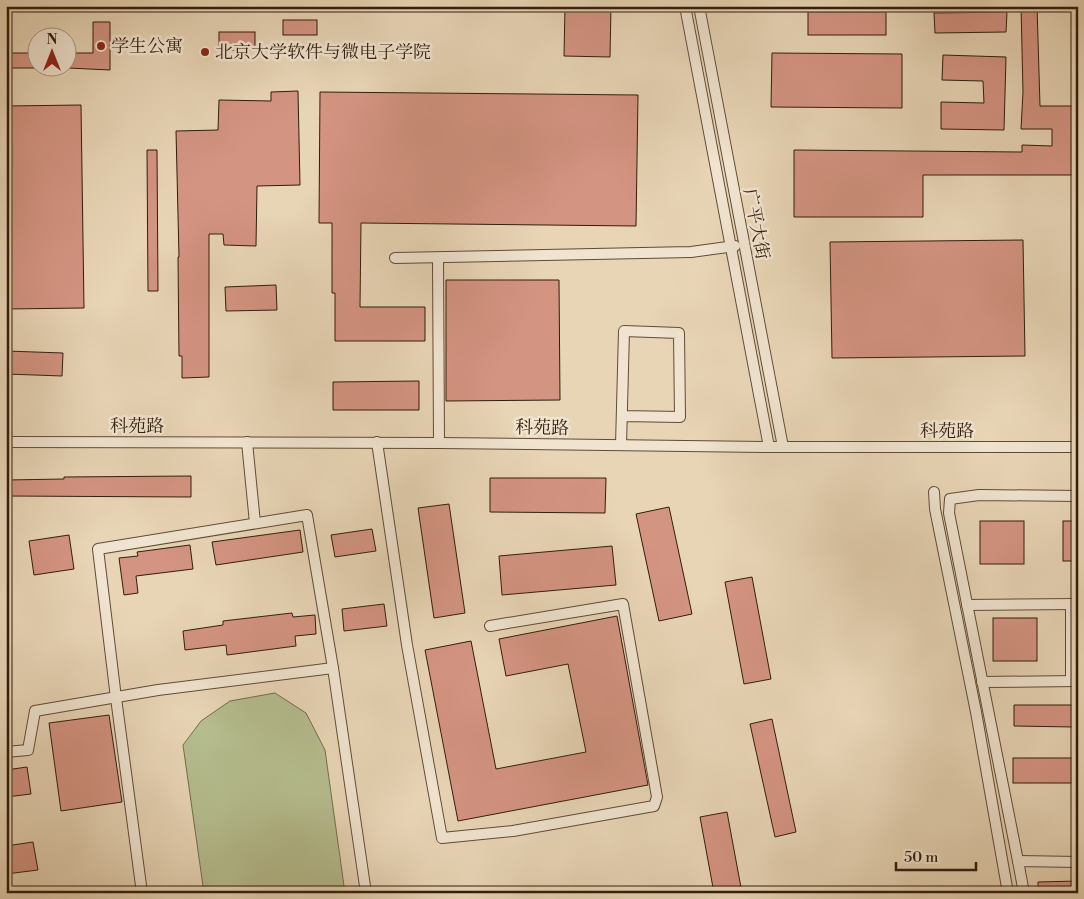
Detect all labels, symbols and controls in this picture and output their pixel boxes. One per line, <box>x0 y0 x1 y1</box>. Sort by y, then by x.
north arrow <box>28 28 78 78</box>
text: N <box>46 31 58 49</box>
place label: 学生公寓 <box>111 35 183 58</box>
marker: 学生公寓 <box>95 40 107 52</box>
place label: 北京大学软件与微电子学院 <box>215 41 431 64</box>
marker: 北京大学软件与微电子学院 <box>199 46 211 58</box>
street label: 广平大街 <box>738 186 774 262</box>
street label: 科苑路 <box>110 415 164 438</box>
street label: 科苑路 <box>515 416 569 440</box>
street label: 科苑路 <box>920 420 974 443</box>
scale bar <box>896 839 976 871</box>
text: 50 m <box>904 848 938 867</box>

